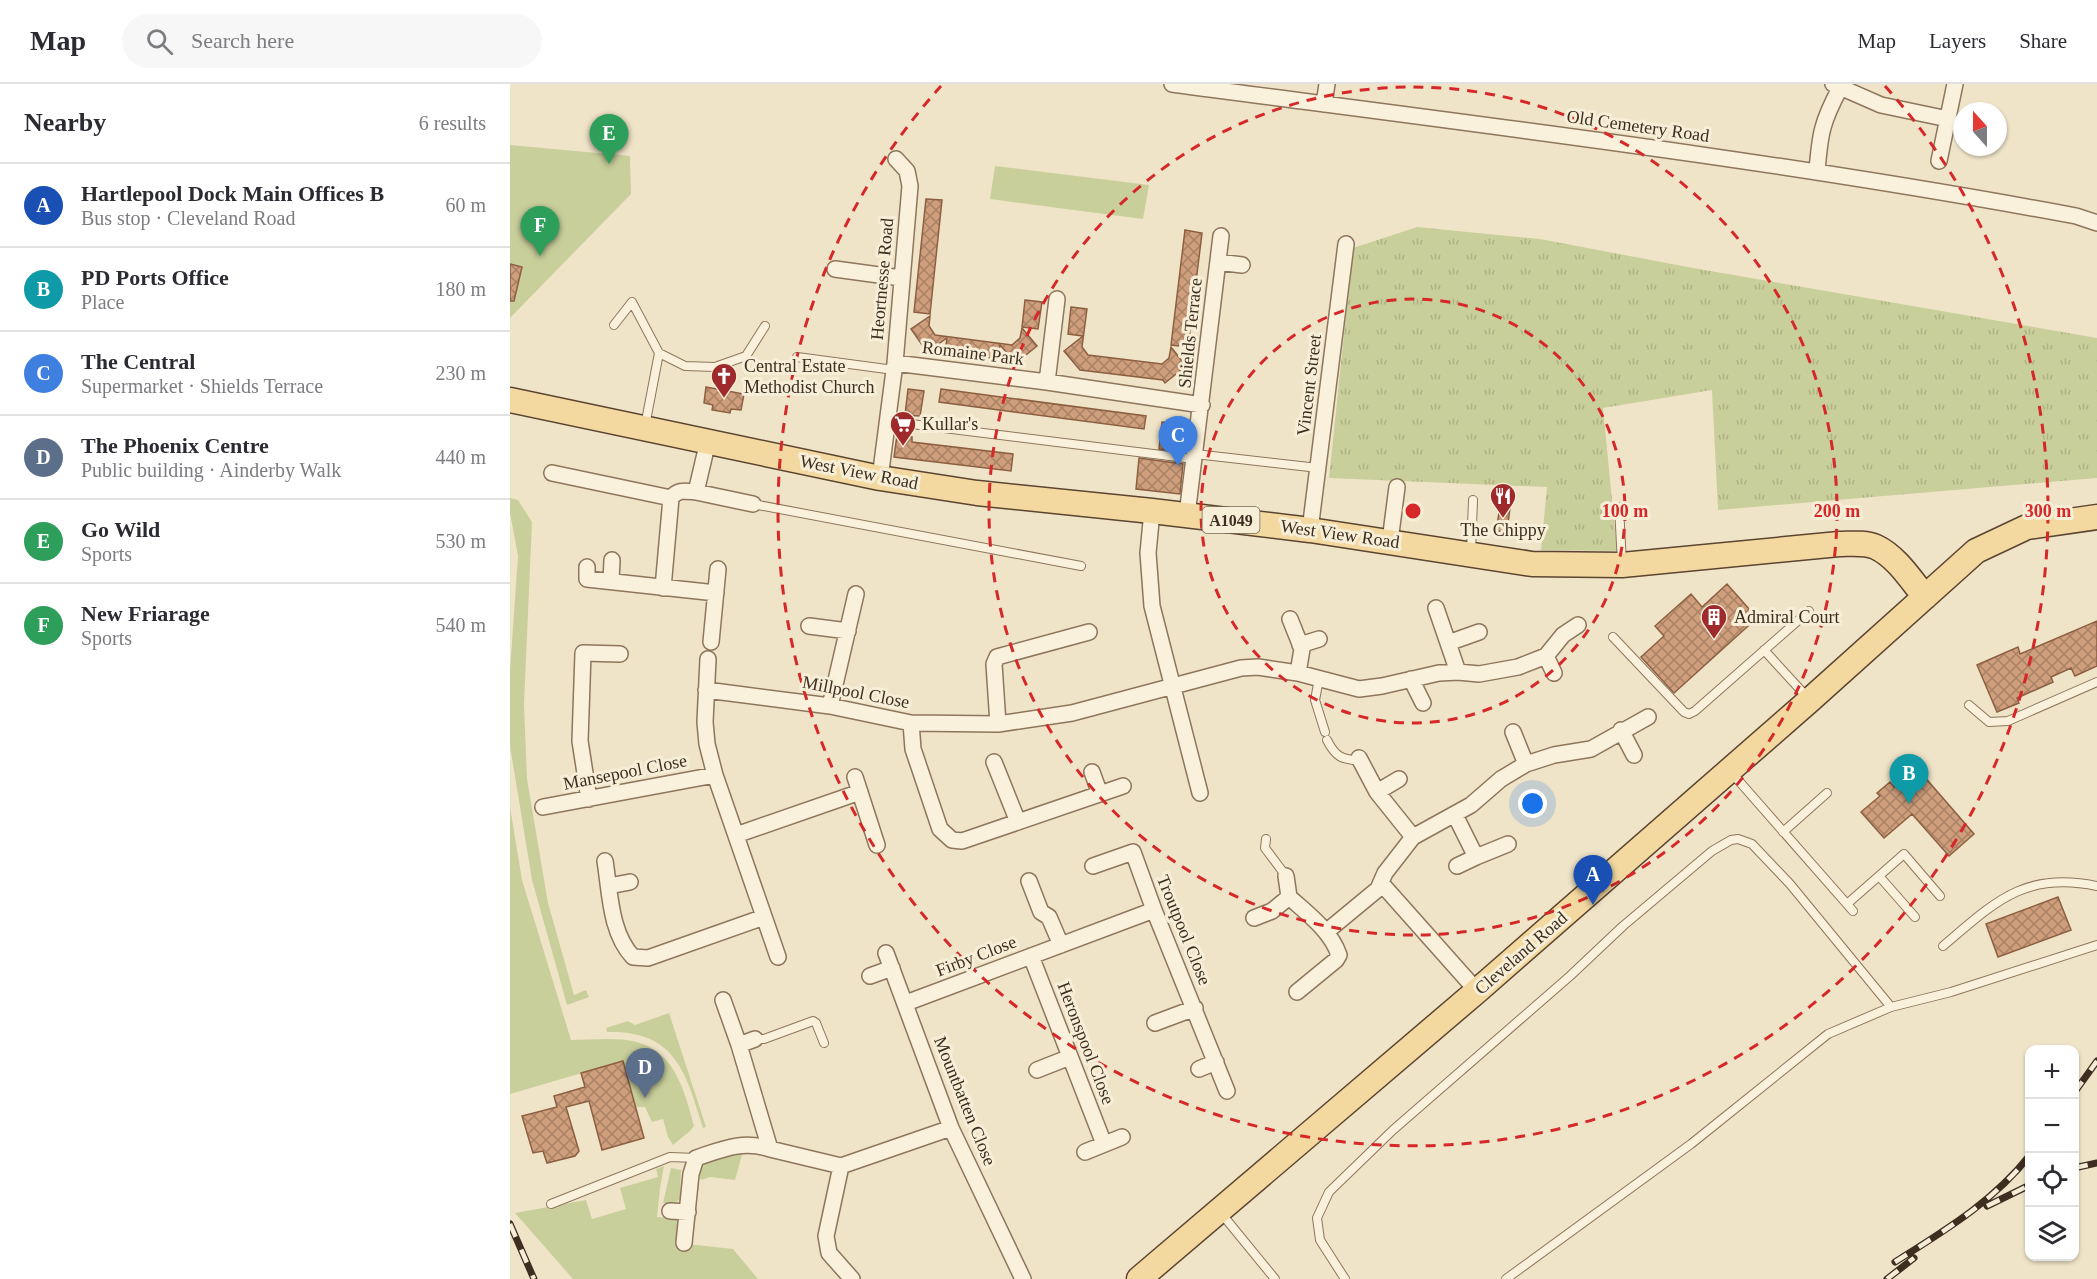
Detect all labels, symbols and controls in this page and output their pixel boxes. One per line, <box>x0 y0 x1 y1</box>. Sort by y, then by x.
search box <box>122 14 542 68</box>
text: Map <box>30 25 86 56</box>
icon: search <box>143 25 176 58</box>
text: Search here <box>191 28 294 53</box>
text: Map <box>1858 29 1896 53</box>
text: Layers <box>1929 29 1986 53</box>
text: Share <box>2019 29 2067 53</box>
north arrow <box>1953 102 2007 156</box>
street label: Old Cemetery Road <box>1565 106 1711 146</box>
text: Nearby <box>24 108 106 137</box>
text: 6 results <box>419 112 486 134</box>
pin: E <box>590 115 628 164</box>
text: Hartlepool Dock Main Offices B <box>81 181 384 206</box>
text: A <box>36 194 51 216</box>
text: 60 m <box>445 194 486 216</box>
pin: F <box>520 206 560 256</box>
text: Bus stop · Cleveland Road <box>81 207 295 229</box>
street label: Heortnesse Road <box>867 217 897 341</box>
text: PD Ports Office <box>81 265 229 290</box>
street label: Shields Terrace <box>1174 277 1206 389</box>
text: B <box>37 278 50 300</box>
text: 180 m <box>435 278 486 300</box>
text: Place <box>81 291 124 313</box>
street label: Vincent Street <box>1293 333 1325 437</box>
street label: Romaine Park <box>921 337 1025 369</box>
text: The Central <box>81 349 195 374</box>
place label: Central Estate Methodist Church <box>744 356 875 397</box>
church icon: Central Estate Methodist Church <box>709 361 739 399</box>
text: C <box>36 362 51 384</box>
text: 230 m <box>435 362 486 384</box>
text: Supermarket · Shields Terrace <box>81 375 323 397</box>
supermarket icon: Kullar's <box>888 409 918 447</box>
place label: Kullar's <box>922 414 978 434</box>
pin: C <box>1158 416 1198 466</box>
text: The Phoenix Centre <box>81 433 269 458</box>
text: D <box>36 446 51 468</box>
text: 440 m <box>435 446 486 468</box>
street label: West View Road <box>798 451 920 493</box>
text: Public building · Ainderby Walk <box>81 459 341 481</box>
restaurant icon: The Chippy <box>1488 481 1518 519</box>
centre of rings <box>1403 501 1423 521</box>
text: 100 m <box>1602 501 1648 521</box>
text: 200 m <box>1814 501 1860 521</box>
text: 300 m <box>2025 501 2071 521</box>
road number: A1049 <box>1202 507 1260 533</box>
street label: West View Road <box>1279 516 1401 552</box>
text: Go Wild <box>81 517 160 542</box>
place label: The Chippy <box>1460 520 1546 540</box>
text: E <box>37 530 50 552</box>
text: 530 m <box>435 530 486 552</box>
text: Sports <box>81 543 132 565</box>
text: New Friarage <box>81 601 210 626</box>
building icon: Admiral Court <box>1699 602 1729 640</box>
place label: Admiral Court <box>1734 607 1840 627</box>
text: F <box>37 614 50 636</box>
text: 540 m <box>435 614 486 636</box>
text: Sports <box>81 627 132 649</box>
street label: Millpool Close <box>801 672 911 712</box>
street label: Mansepool Close <box>561 750 689 794</box>
pin: B <box>1890 754 1928 804</box>
your location <box>1518 789 1547 818</box>
pin: A <box>1574 856 1612 905</box>
street label: Troutpool Close <box>1153 872 1215 988</box>
street label: Cleveland Road <box>1471 908 1571 998</box>
street label: Firby Close <box>933 932 1019 980</box>
street label: Heronspool Close <box>1053 979 1119 1107</box>
street label: Mountbatten Close <box>930 1034 1000 1168</box>
map controls <box>2025 1045 2079 1261</box>
button: + <box>2025 1045 2079 1099</box>
pin: D <box>626 1048 664 1098</box>
button: − <box>2025 1099 2079 1153</box>
button: locate <box>2025 1153 2079 1207</box>
button: layers <box>2025 1207 2079 1261</box>

